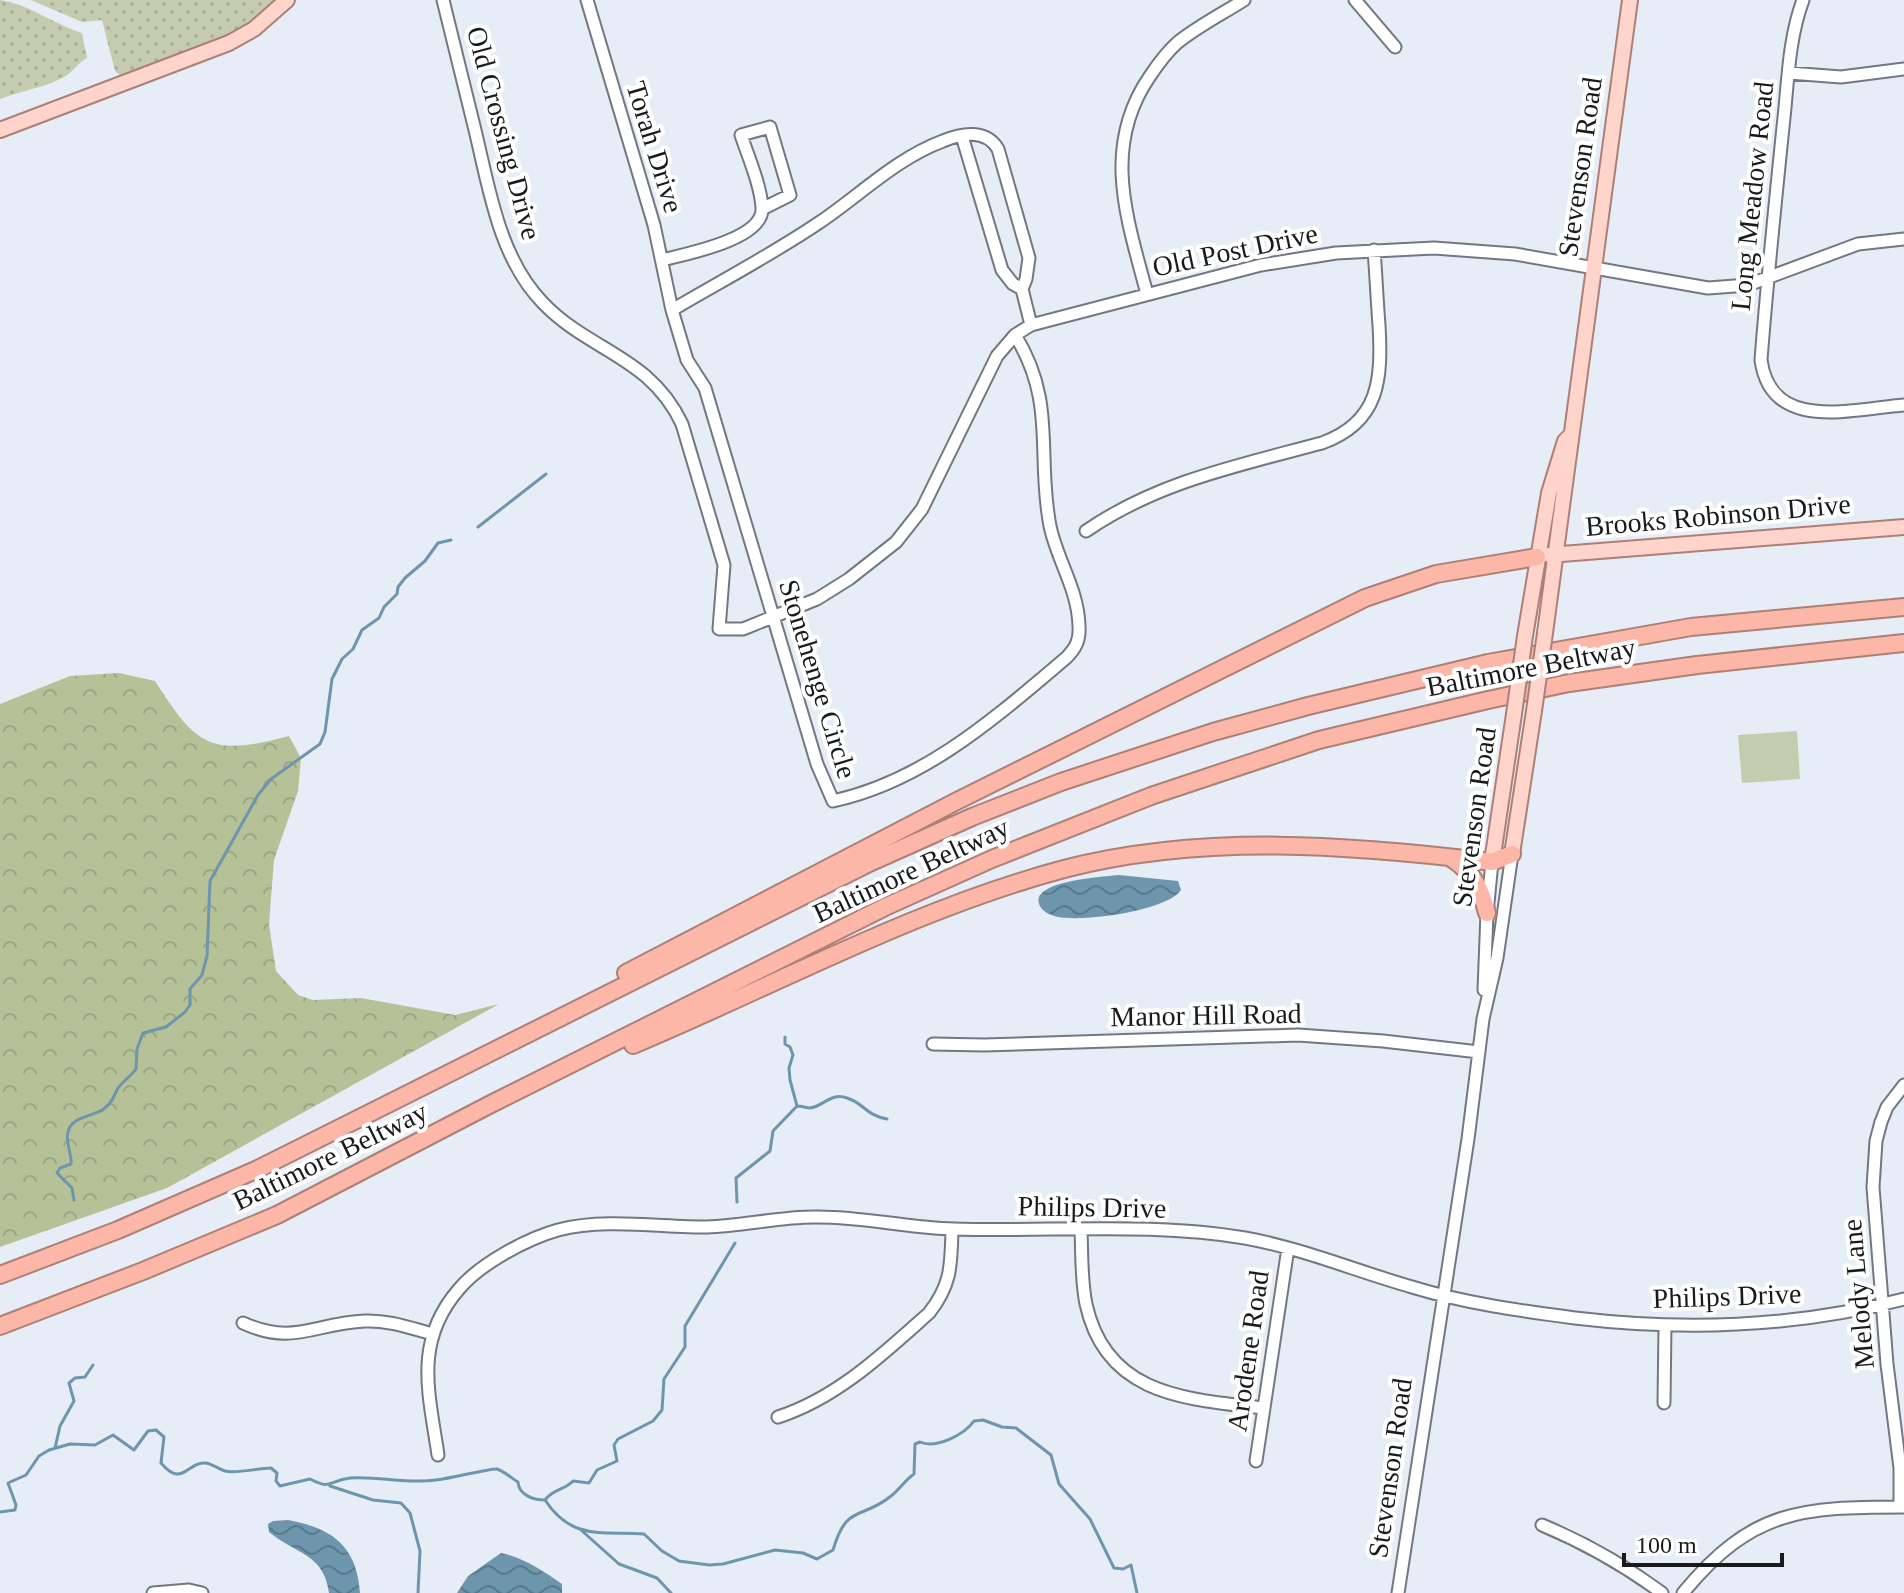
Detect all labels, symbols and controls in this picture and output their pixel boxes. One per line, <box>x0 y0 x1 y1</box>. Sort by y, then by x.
street label: Old Crossing Drive <box>461 23 547 243</box>
street label: Stevenson Road <box>1552 75 1608 259</box>
street label: Torah Drive <box>620 78 690 216</box>
street label: Long Meadow Road <box>1725 80 1779 312</box>
street label: Old Post Drive <box>1150 217 1320 283</box>
street label: Brooks Robinson Drive <box>1584 488 1852 542</box>
street label: Stonehenge Circle <box>773 576 863 782</box>
street label: Baltimore Beltway <box>1424 632 1638 702</box>
street label: Stevenson Road <box>1446 725 1502 909</box>
street label: Baltimore Beltway <box>808 811 1014 929</box>
street label: Manor Hill Road <box>1110 998 1302 1032</box>
street label: Baltimore Beltway <box>228 1096 432 1216</box>
street label: Philips Drive <box>1017 1190 1167 1224</box>
street label: Melody Lane <box>1836 1218 1880 1370</box>
street label: Arodene Road <box>1221 1268 1275 1434</box>
street label: Philips Drive <box>1652 1278 1802 1314</box>
street label: Stevenson Road <box>1362 1376 1418 1560</box>
scale bar <box>1624 1517 1782 1567</box>
text: 100 m <box>1636 1532 1697 1558</box>

